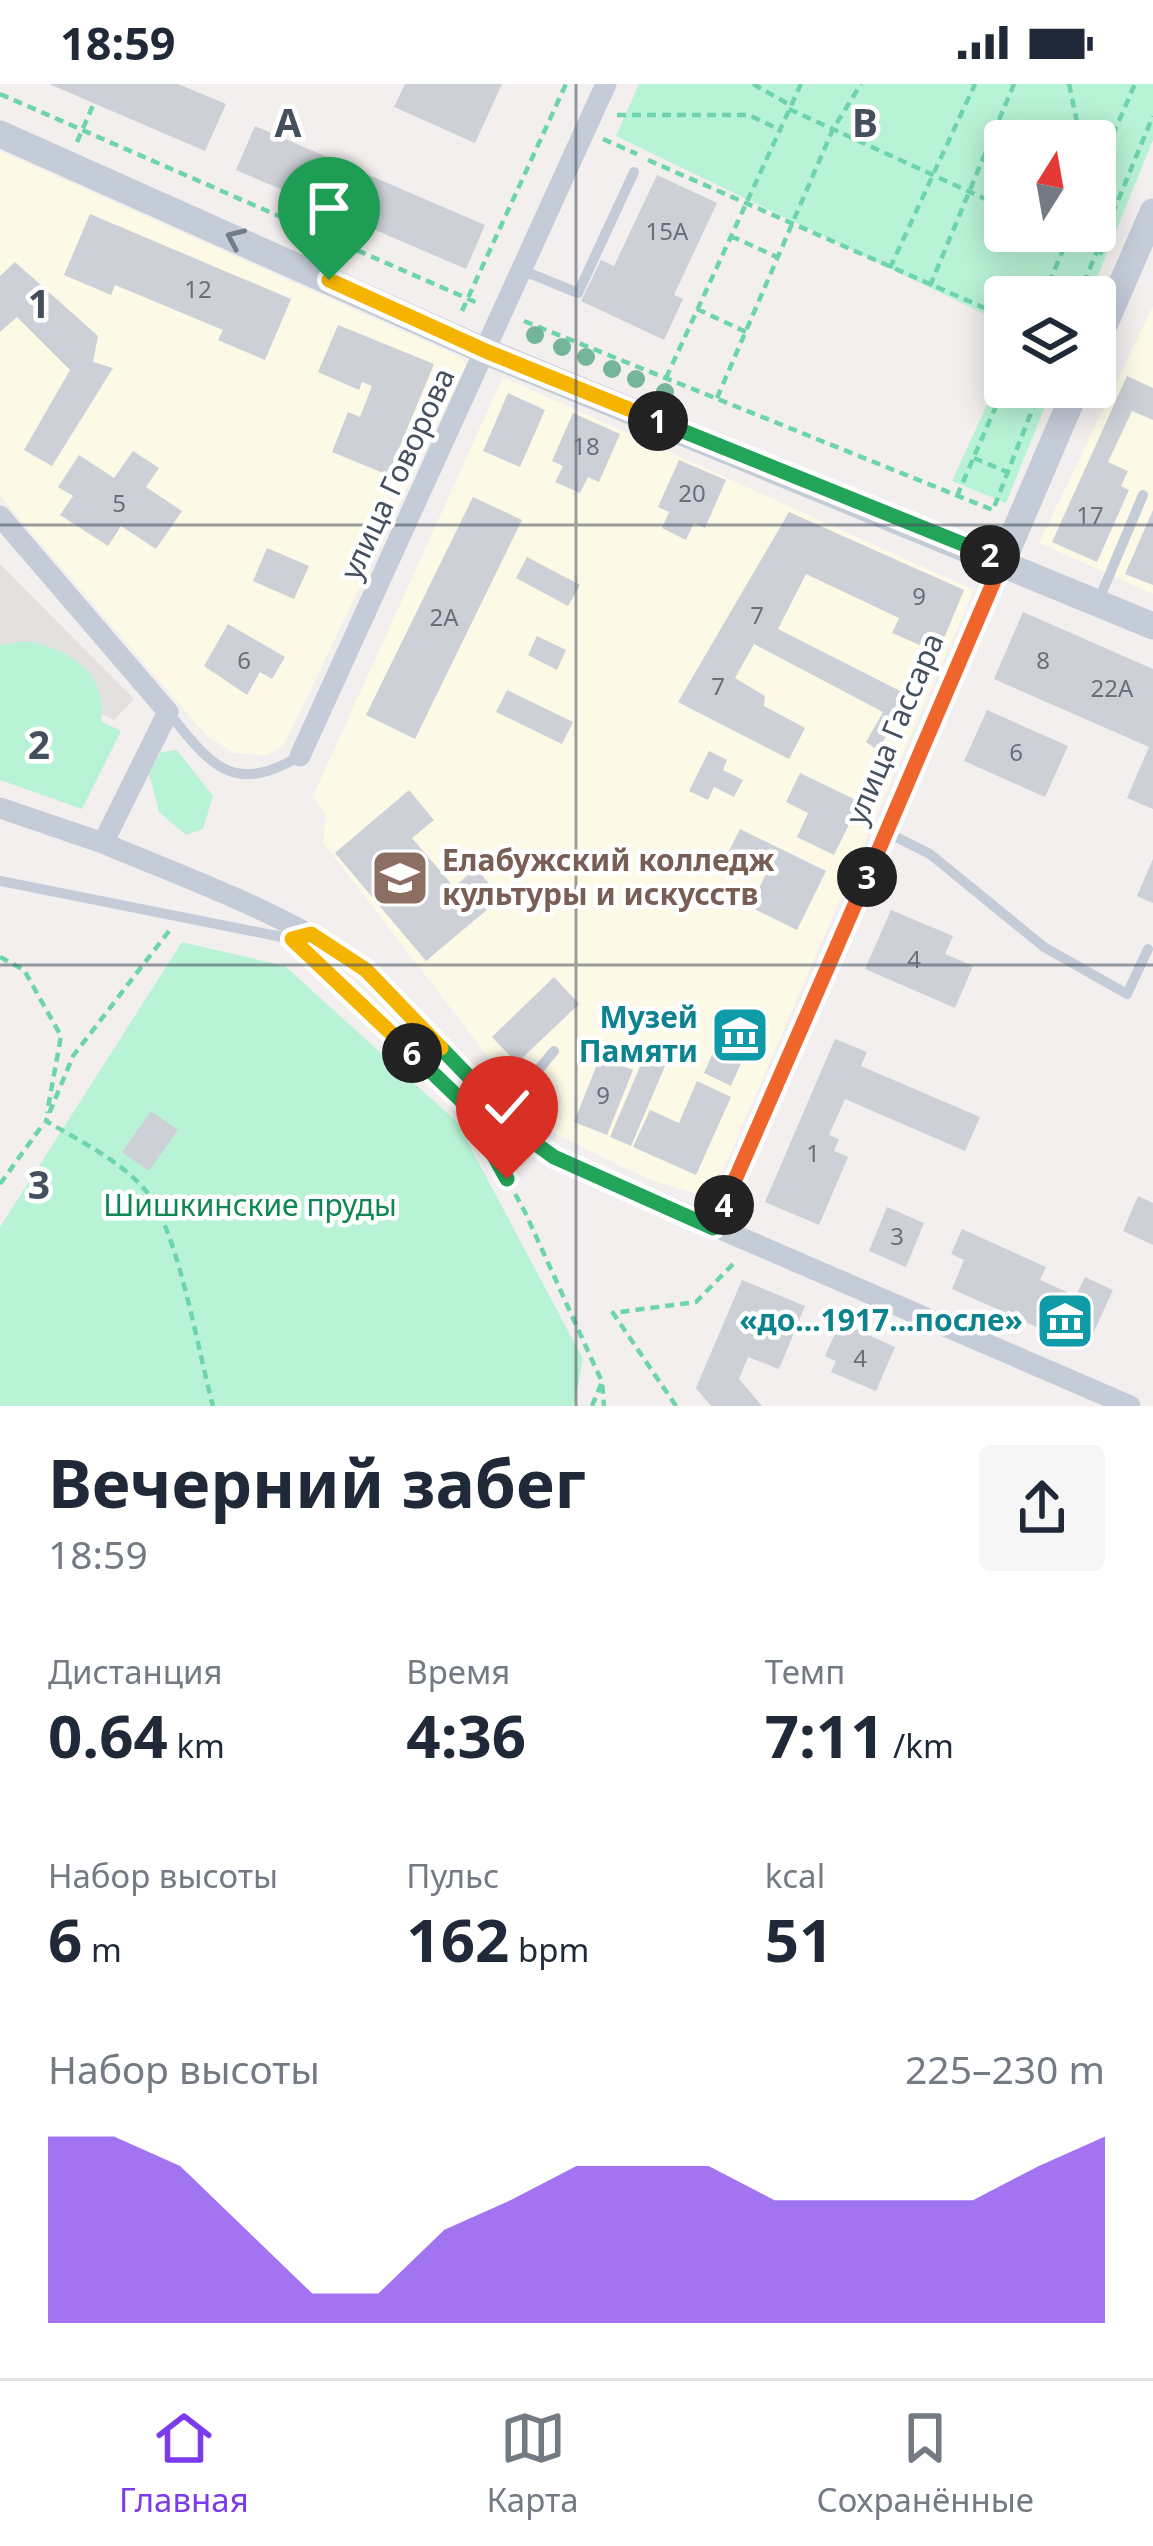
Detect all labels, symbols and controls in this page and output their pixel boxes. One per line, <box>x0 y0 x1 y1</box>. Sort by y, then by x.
text: 18:59 <box>60 12 176 73</box>
text: A <box>275 95 302 148</box>
text: B <box>852 95 878 148</box>
north arrow <box>984 120 1116 252</box>
map controls <box>984 120 1116 408</box>
pin <box>278 157 380 280</box>
icon: arrive <box>296 175 362 241</box>
house number: 15А <box>646 214 689 247</box>
one-way arrow <box>226 229 248 253</box>
house number: 12 <box>184 272 212 305</box>
text: 1 <box>28 276 50 329</box>
button: layers <box>984 276 1116 408</box>
street label: улица Говорова <box>330 361 464 586</box>
pin: 1 <box>628 391 688 451</box>
text: 1 <box>649 398 667 443</box>
house number: 18 <box>572 429 600 462</box>
house number: 20 <box>678 476 706 509</box>
house number: 5 <box>112 486 126 519</box>
house number: 17 <box>1076 498 1104 531</box>
pin: 2 <box>960 525 1020 585</box>
text: 2 <box>981 532 999 577</box>
house number: 9 <box>912 579 926 612</box>
house number: 7 <box>750 598 764 631</box>
house number: 2А <box>429 600 459 633</box>
street label: улица Гассара <box>835 626 952 831</box>
house number: 6 <box>237 643 251 676</box>
house number: 8 <box>1036 643 1050 676</box>
house number: 7 <box>711 669 725 702</box>
house number: 22А <box>1091 671 1134 704</box>
text: 2 <box>28 717 50 770</box>
house number: 6 <box>1009 735 1023 768</box>
place label: Елабужский колледж культуры и искусств <box>442 839 774 914</box>
school or university icon: Елабужский колледж культуры и искусств <box>369 847 431 909</box>
pin: 3 <box>837 847 897 907</box>
text: 3 <box>858 854 876 899</box>
house number: 4 <box>907 942 921 975</box>
place label: Музей Памяти <box>579 996 698 1071</box>
museum icon: Музей Памяти <box>709 1004 771 1066</box>
pin: 6 <box>382 1023 442 1083</box>
text: 6 <box>403 1030 421 1075</box>
pin <box>456 1056 558 1179</box>
icon: check <box>474 1074 540 1140</box>
house number: 9 <box>596 1078 610 1111</box>
house number: 1 <box>806 1136 820 1169</box>
text: 3 <box>28 1157 50 1210</box>
pin: 4 <box>694 1175 754 1235</box>
text: 4 <box>715 1182 733 1227</box>
park label: Шишкинские пруды <box>103 1184 397 1225</box>
house number: 3 <box>890 1219 904 1252</box>
museum icon: «до...1917...после» <box>1034 1290 1096 1352</box>
place label: «до...1917...после» <box>739 1299 1023 1340</box>
house number: 4 <box>853 1341 867 1374</box>
text: Вечерний забег <box>48 1437 586 1527</box>
button: share <box>979 1445 1105 1571</box>
text: 18:59 <box>48 1527 148 1580</box>
text: Дистанция <box>48 1649 223 1694</box>
text: Время <box>406 1649 510 1694</box>
text: Темп <box>765 1649 845 1694</box>
text: 0.64 <box>48 1694 168 1776</box>
text: 4:36 <box>406 1694 526 1776</box>
text: 7:11 <box>765 1694 884 1776</box>
text: km <box>168 1723 225 1768</box>
text: /km <box>884 1723 954 1768</box>
text: Набор высоты <box>48 1853 278 1898</box>
text: Пульс <box>406 1853 499 1898</box>
text: kcal <box>765 1853 825 1898</box>
text: 6 <box>48 1898 82 1980</box>
text: 162 <box>406 1898 509 1980</box>
text: 51 <box>765 1898 833 1980</box>
text: m <box>82 1927 122 1972</box>
text: bpm <box>509 1927 589 1972</box>
text: Набор высоты <box>48 2042 320 2095</box>
text: 225–230 m <box>905 2042 1105 2095</box>
tab: Главная <box>119 2405 249 2522</box>
tab: Карта <box>487 2405 579 2522</box>
tab: Сохранённые <box>817 2405 1034 2522</box>

